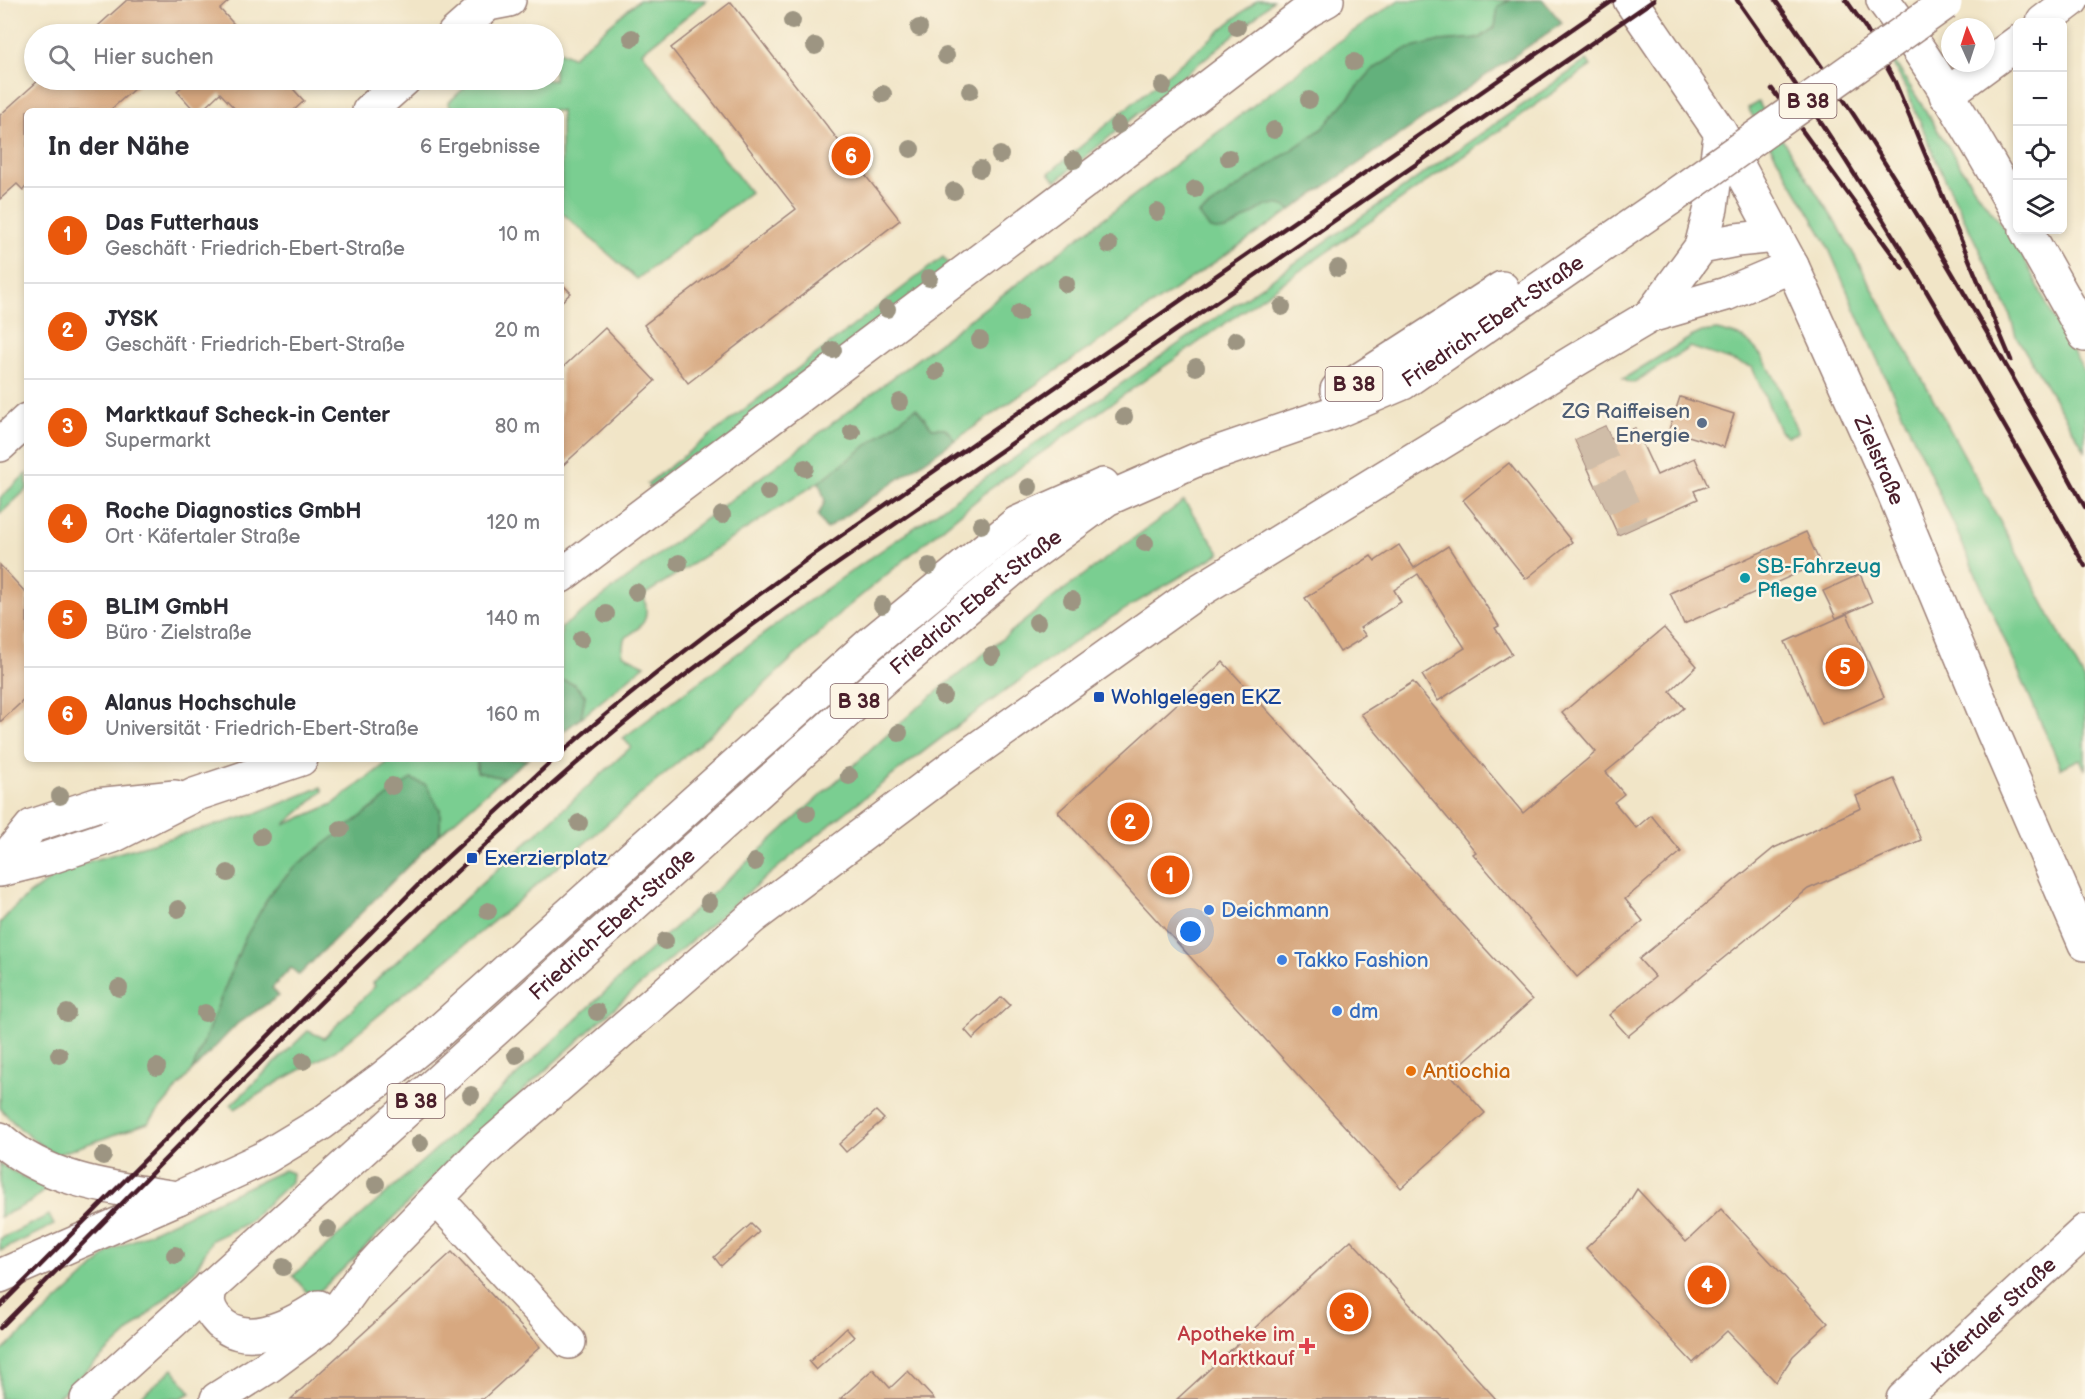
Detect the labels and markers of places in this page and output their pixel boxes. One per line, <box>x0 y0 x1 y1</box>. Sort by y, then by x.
pin: 6 <box>832 134 870 178</box>
place label: ZG Raiffeisen Energie <box>1561 399 1690 448</box>
marker: ZG Raiffeisen Energie <box>1695 416 1709 430</box>
place label: SB-Fahrzeug Pflege <box>1757 554 1881 603</box>
marker: SB-Fahrzeug Pflege <box>1738 571 1752 585</box>
pin: 5 <box>1826 644 1864 690</box>
place label: Wohlgelegen EKZ <box>1111 685 1281 710</box>
marker: Wohlgelegen EKZ <box>1092 690 1106 704</box>
pin: 2 <box>1110 800 1150 844</box>
place label: Exerzierplatz <box>484 846 608 871</box>
marker: Exerzierplatz <box>465 851 479 865</box>
pin: 1 <box>1150 852 1190 898</box>
place label: Deichmann <box>1221 898 1329 923</box>
marker: Deichmann <box>1202 903 1216 917</box>
place label: Takko Fashion <box>1294 948 1429 973</box>
marker: Takko Fashion <box>1275 953 1289 967</box>
place label: dm <box>1349 999 1378 1024</box>
marker: dm <box>1330 1004 1344 1018</box>
place label: Antiochia <box>1423 1059 1511 1084</box>
marker: Antiochia <box>1404 1064 1418 1078</box>
pin: 4 <box>1688 1262 1726 1308</box>
pin: 3 <box>1330 1290 1368 1334</box>
place label: Apotheke im Marktkauf <box>1177 1322 1296 1371</box>
marker: Apotheke im Marktkauf <box>1300 1339 1314 1353</box>

